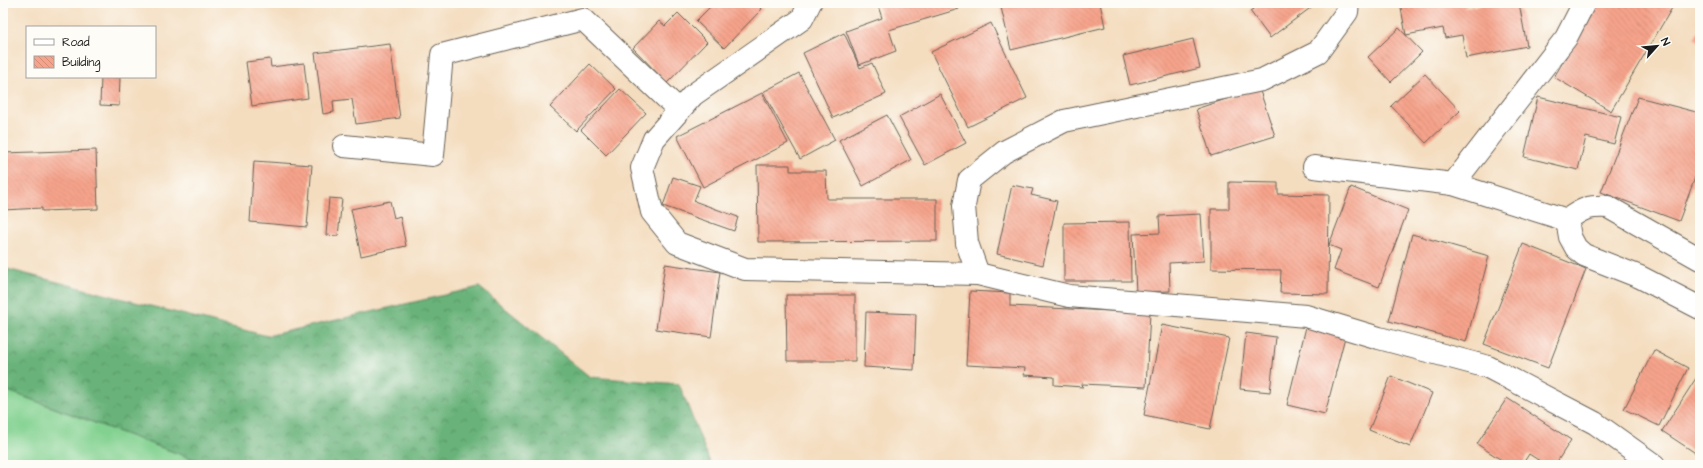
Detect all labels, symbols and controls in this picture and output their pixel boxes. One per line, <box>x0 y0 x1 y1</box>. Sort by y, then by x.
legend <box>26 26 156 78</box>
north arrow <box>1637 26 1677 66</box>
text: Road <box>62 34 90 51</box>
text: N <box>1657 35 1674 48</box>
text: Building <box>62 54 100 72</box>

